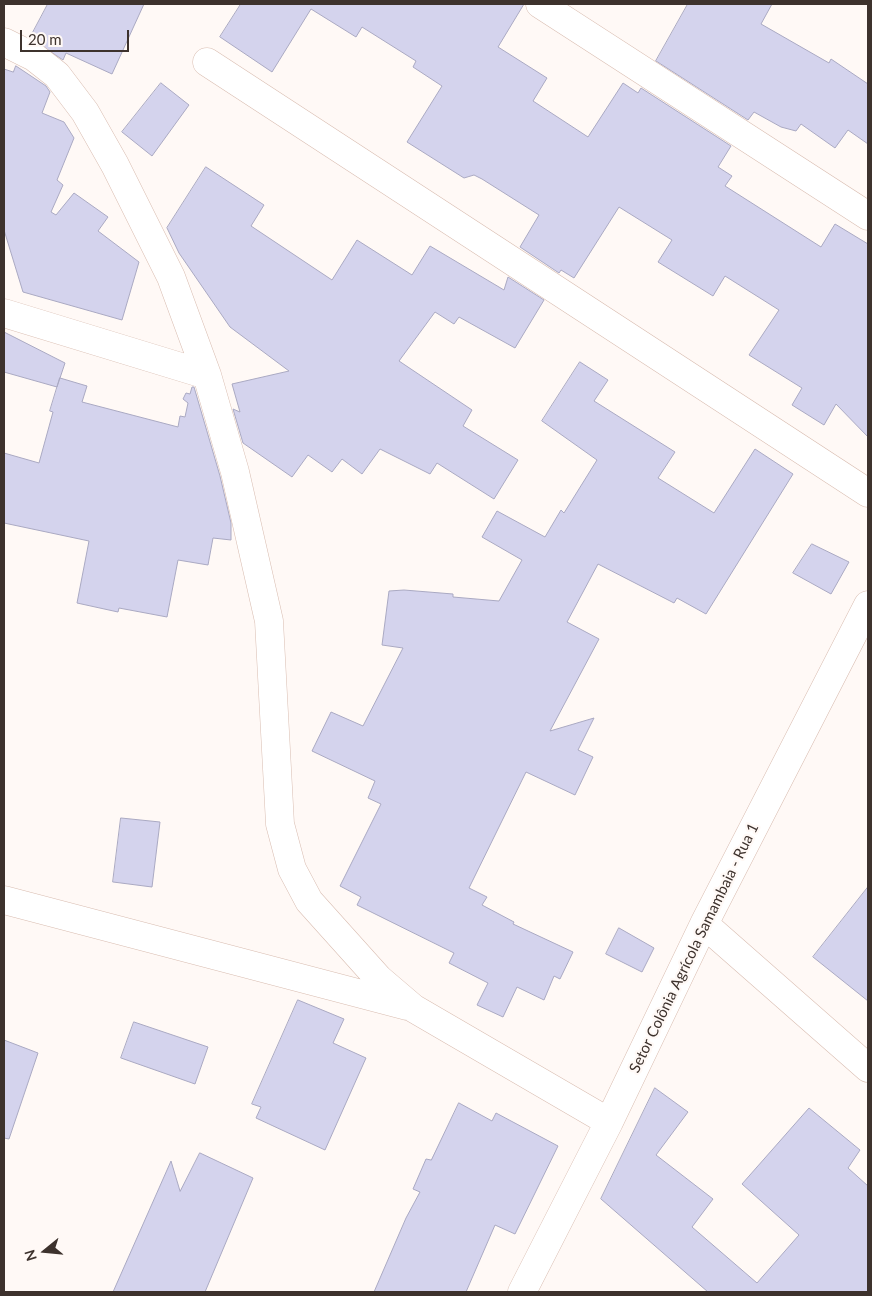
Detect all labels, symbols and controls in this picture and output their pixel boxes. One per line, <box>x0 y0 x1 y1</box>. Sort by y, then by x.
scale bar <box>22 20 131 52</box>
text: 20 m <box>28 30 62 48</box>
street label: Setor Colônia Agrícola Samambaia - Rua 1 <box>626 820 762 1076</box>
north arrow <box>20 1226 70 1276</box>
text: N <box>20 1248 40 1263</box>

